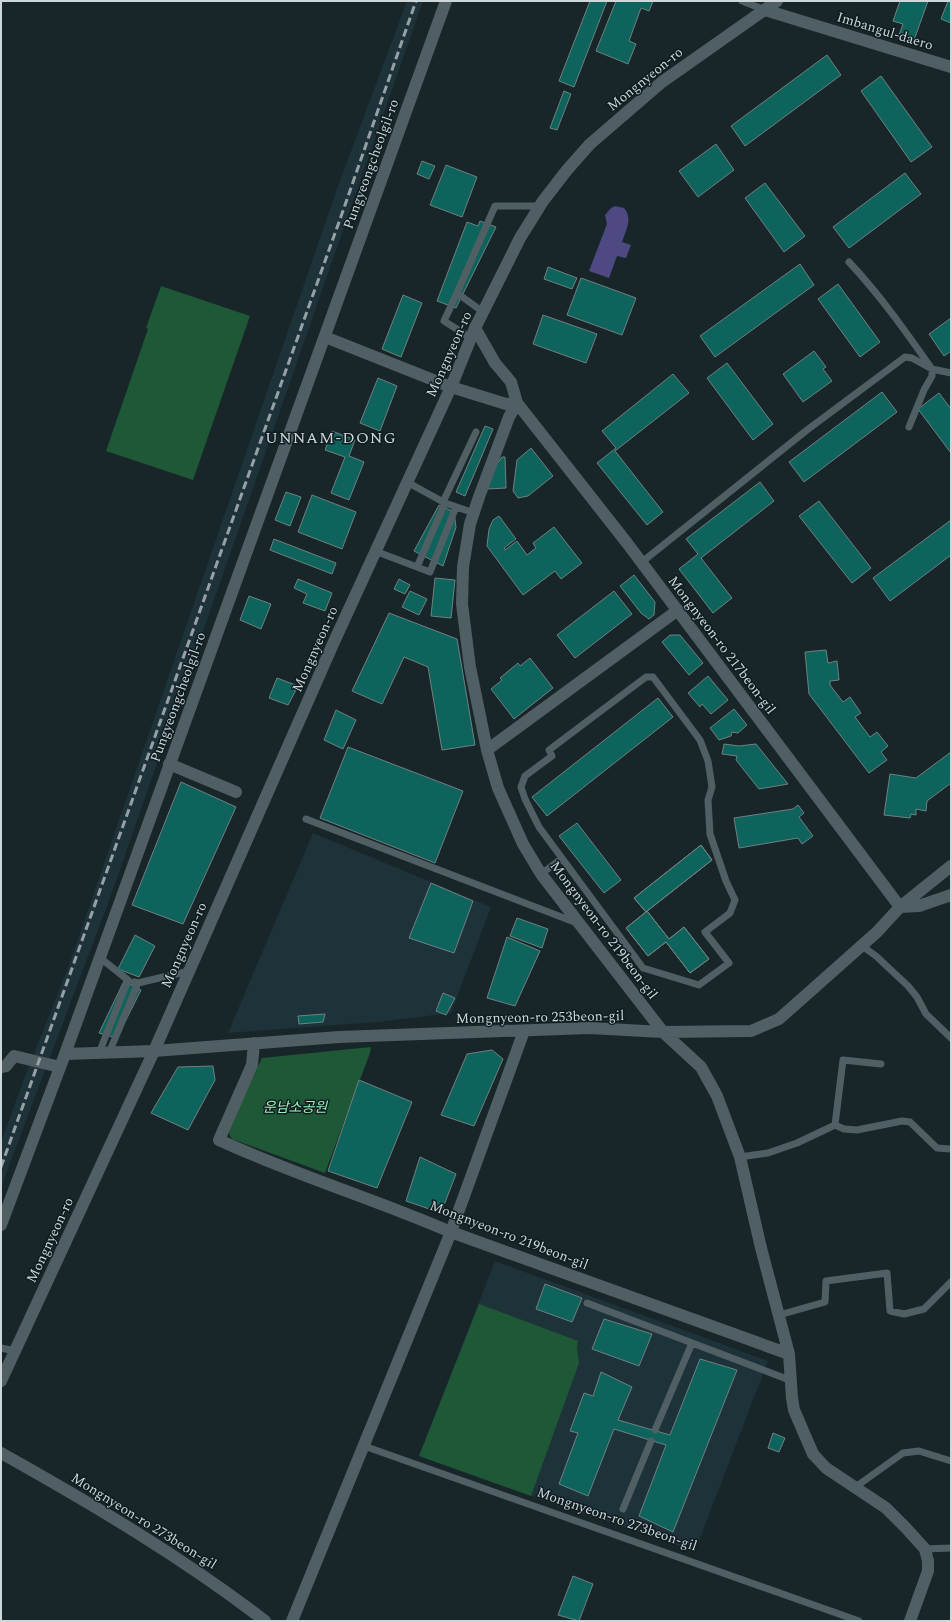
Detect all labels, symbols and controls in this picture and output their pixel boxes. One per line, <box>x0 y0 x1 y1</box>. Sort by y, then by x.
street label: Imbangul-daero <box>834 6 936 56</box>
street label: Mongnyeon-ro <box>603 42 687 116</box>
street label: Pungyeongcheolgil-ro <box>338 96 404 232</box>
street label: Mongnyeon-ro <box>421 308 477 400</box>
district label: UNNAM-DONG <box>265 426 397 450</box>
street label: Mongnyeon-ro 217beon-gil <box>663 571 781 719</box>
street label: Mongnyeon-ro <box>287 603 343 695</box>
street label: Pungyeongcheolgil-ro <box>145 629 211 765</box>
street label: Mongnyeon-ro 219beon-gil <box>545 856 663 1004</box>
street label: Mongnyeon-ro <box>156 899 212 991</box>
street label: Mongnyeon-ro 253beon-gil <box>456 1005 624 1029</box>
park label: 운남소공원 <box>263 1097 328 1118</box>
street label: Mongnyeon-ro <box>21 1194 79 1286</box>
street label: Mongnyeon-ro 219beon-gil <box>427 1195 591 1275</box>
street label: Mongnyeon-ro 273beon-gil <box>67 1467 221 1575</box>
street label: Mongnyeon-ro 273beon-gil <box>534 1482 700 1556</box>

